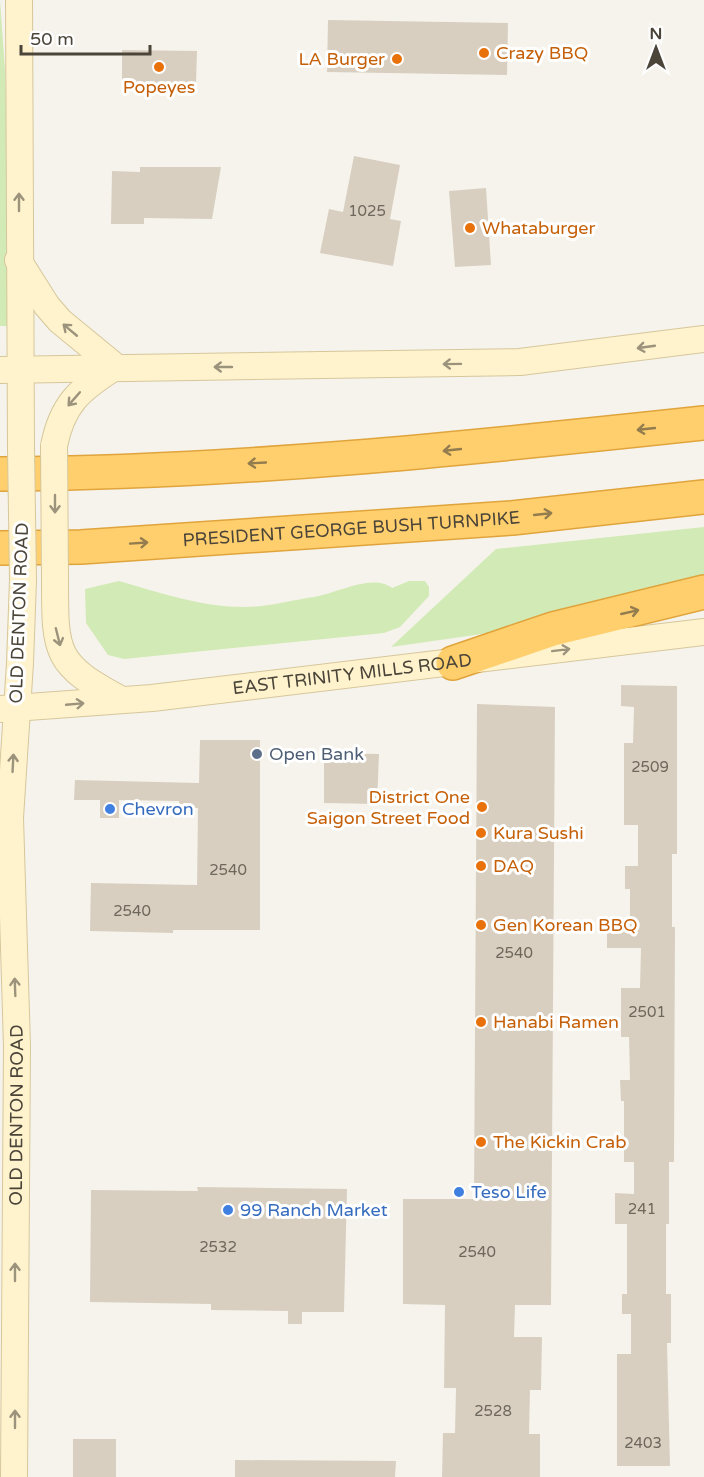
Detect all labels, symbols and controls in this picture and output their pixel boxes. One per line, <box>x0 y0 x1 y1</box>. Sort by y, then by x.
scale bar <box>21 18 150 56</box>
north arrow <box>626 18 686 78</box>
text: N <box>650 24 662 44</box>
text: 50 m <box>30 28 74 50</box>
place label: Crazy BBQ <box>496 42 588 64</box>
marker: Crazy BBQ <box>477 46 491 60</box>
place label: LA Burger <box>299 48 385 70</box>
marker: LA Burger <box>390 52 404 66</box>
marker: Popeyes <box>152 60 166 74</box>
place label: Popeyes <box>123 76 195 98</box>
one-way arrow <box>13 192 25 212</box>
house number: 1025 <box>348 202 386 220</box>
place label: Whataburger <box>482 217 596 239</box>
marker: Whataburger <box>463 221 477 235</box>
one-way arrow <box>63 323 78 337</box>
one-way arrow <box>637 342 656 353</box>
one-way arrow <box>442 358 462 369</box>
one-way arrow <box>213 361 233 373</box>
one-way arrow <box>68 391 81 407</box>
one-way arrow <box>636 424 656 435</box>
one-way arrow <box>442 445 462 456</box>
one-way arrow <box>248 457 268 468</box>
one-way arrow <box>49 494 60 514</box>
street label: PRESIDENT GEORGE BUSH TURNPIKE <box>182 506 521 551</box>
one-way arrow <box>533 509 553 520</box>
street label: OLD DENTON ROAD <box>5 522 33 704</box>
one-way arrow <box>129 538 149 549</box>
one-way arrow <box>620 605 639 617</box>
one-way arrow <box>52 627 64 646</box>
one-way arrow <box>550 644 570 655</box>
street label: EAST TRINITY MILLS ROAD <box>231 649 473 699</box>
one-way arrow <box>64 698 84 709</box>
place label: Open Bank <box>269 743 364 765</box>
marker: Open Bank <box>250 747 264 761</box>
one-way arrow <box>8 754 19 774</box>
house number: 2509 <box>631 758 669 776</box>
place label: District One Saigon Street Food <box>307 786 470 829</box>
place label: Chevron <box>122 798 194 820</box>
marker: District One Saigon Street Food <box>475 800 489 814</box>
marker: Chevron <box>103 802 117 816</box>
place label: Kura Sushi <box>493 822 584 844</box>
marker: Kura Sushi <box>474 826 488 840</box>
place label: DAQ <box>493 855 534 877</box>
marker: DAQ <box>474 859 488 873</box>
house number: 2540 <box>209 861 247 879</box>
house number: 2540 <box>113 902 151 920</box>
place label: Gen Korean BBQ <box>493 914 638 936</box>
marker: Gen Korean BBQ <box>474 918 488 932</box>
house number: 2540 <box>495 944 533 962</box>
one-way arrow <box>9 978 21 998</box>
house number: 2501 <box>628 1003 666 1021</box>
place label: Hanabi Ramen <box>493 1011 619 1033</box>
marker: Hanabi Ramen <box>474 1015 488 1029</box>
street label: OLD DENTON ROAD <box>5 1024 28 1206</box>
place label: The Kickin Crab <box>493 1131 627 1153</box>
marker: The Kickin Crab <box>474 1135 488 1149</box>
place label: Teso Life <box>471 1181 547 1203</box>
marker: Teso Life <box>452 1185 466 1199</box>
place label: 99 Ranch Market <box>240 1199 388 1221</box>
house number: 241 <box>628 1200 656 1218</box>
marker: 99 Ranch Market <box>221 1203 235 1217</box>
house number: 2532 <box>199 1238 237 1256</box>
house number: 2540 <box>458 1243 496 1261</box>
one-way arrow <box>9 1262 21 1282</box>
house number: 2528 <box>474 1402 512 1420</box>
one-way arrow <box>9 1409 20 1429</box>
house number: 2403 <box>624 1434 662 1452</box>

